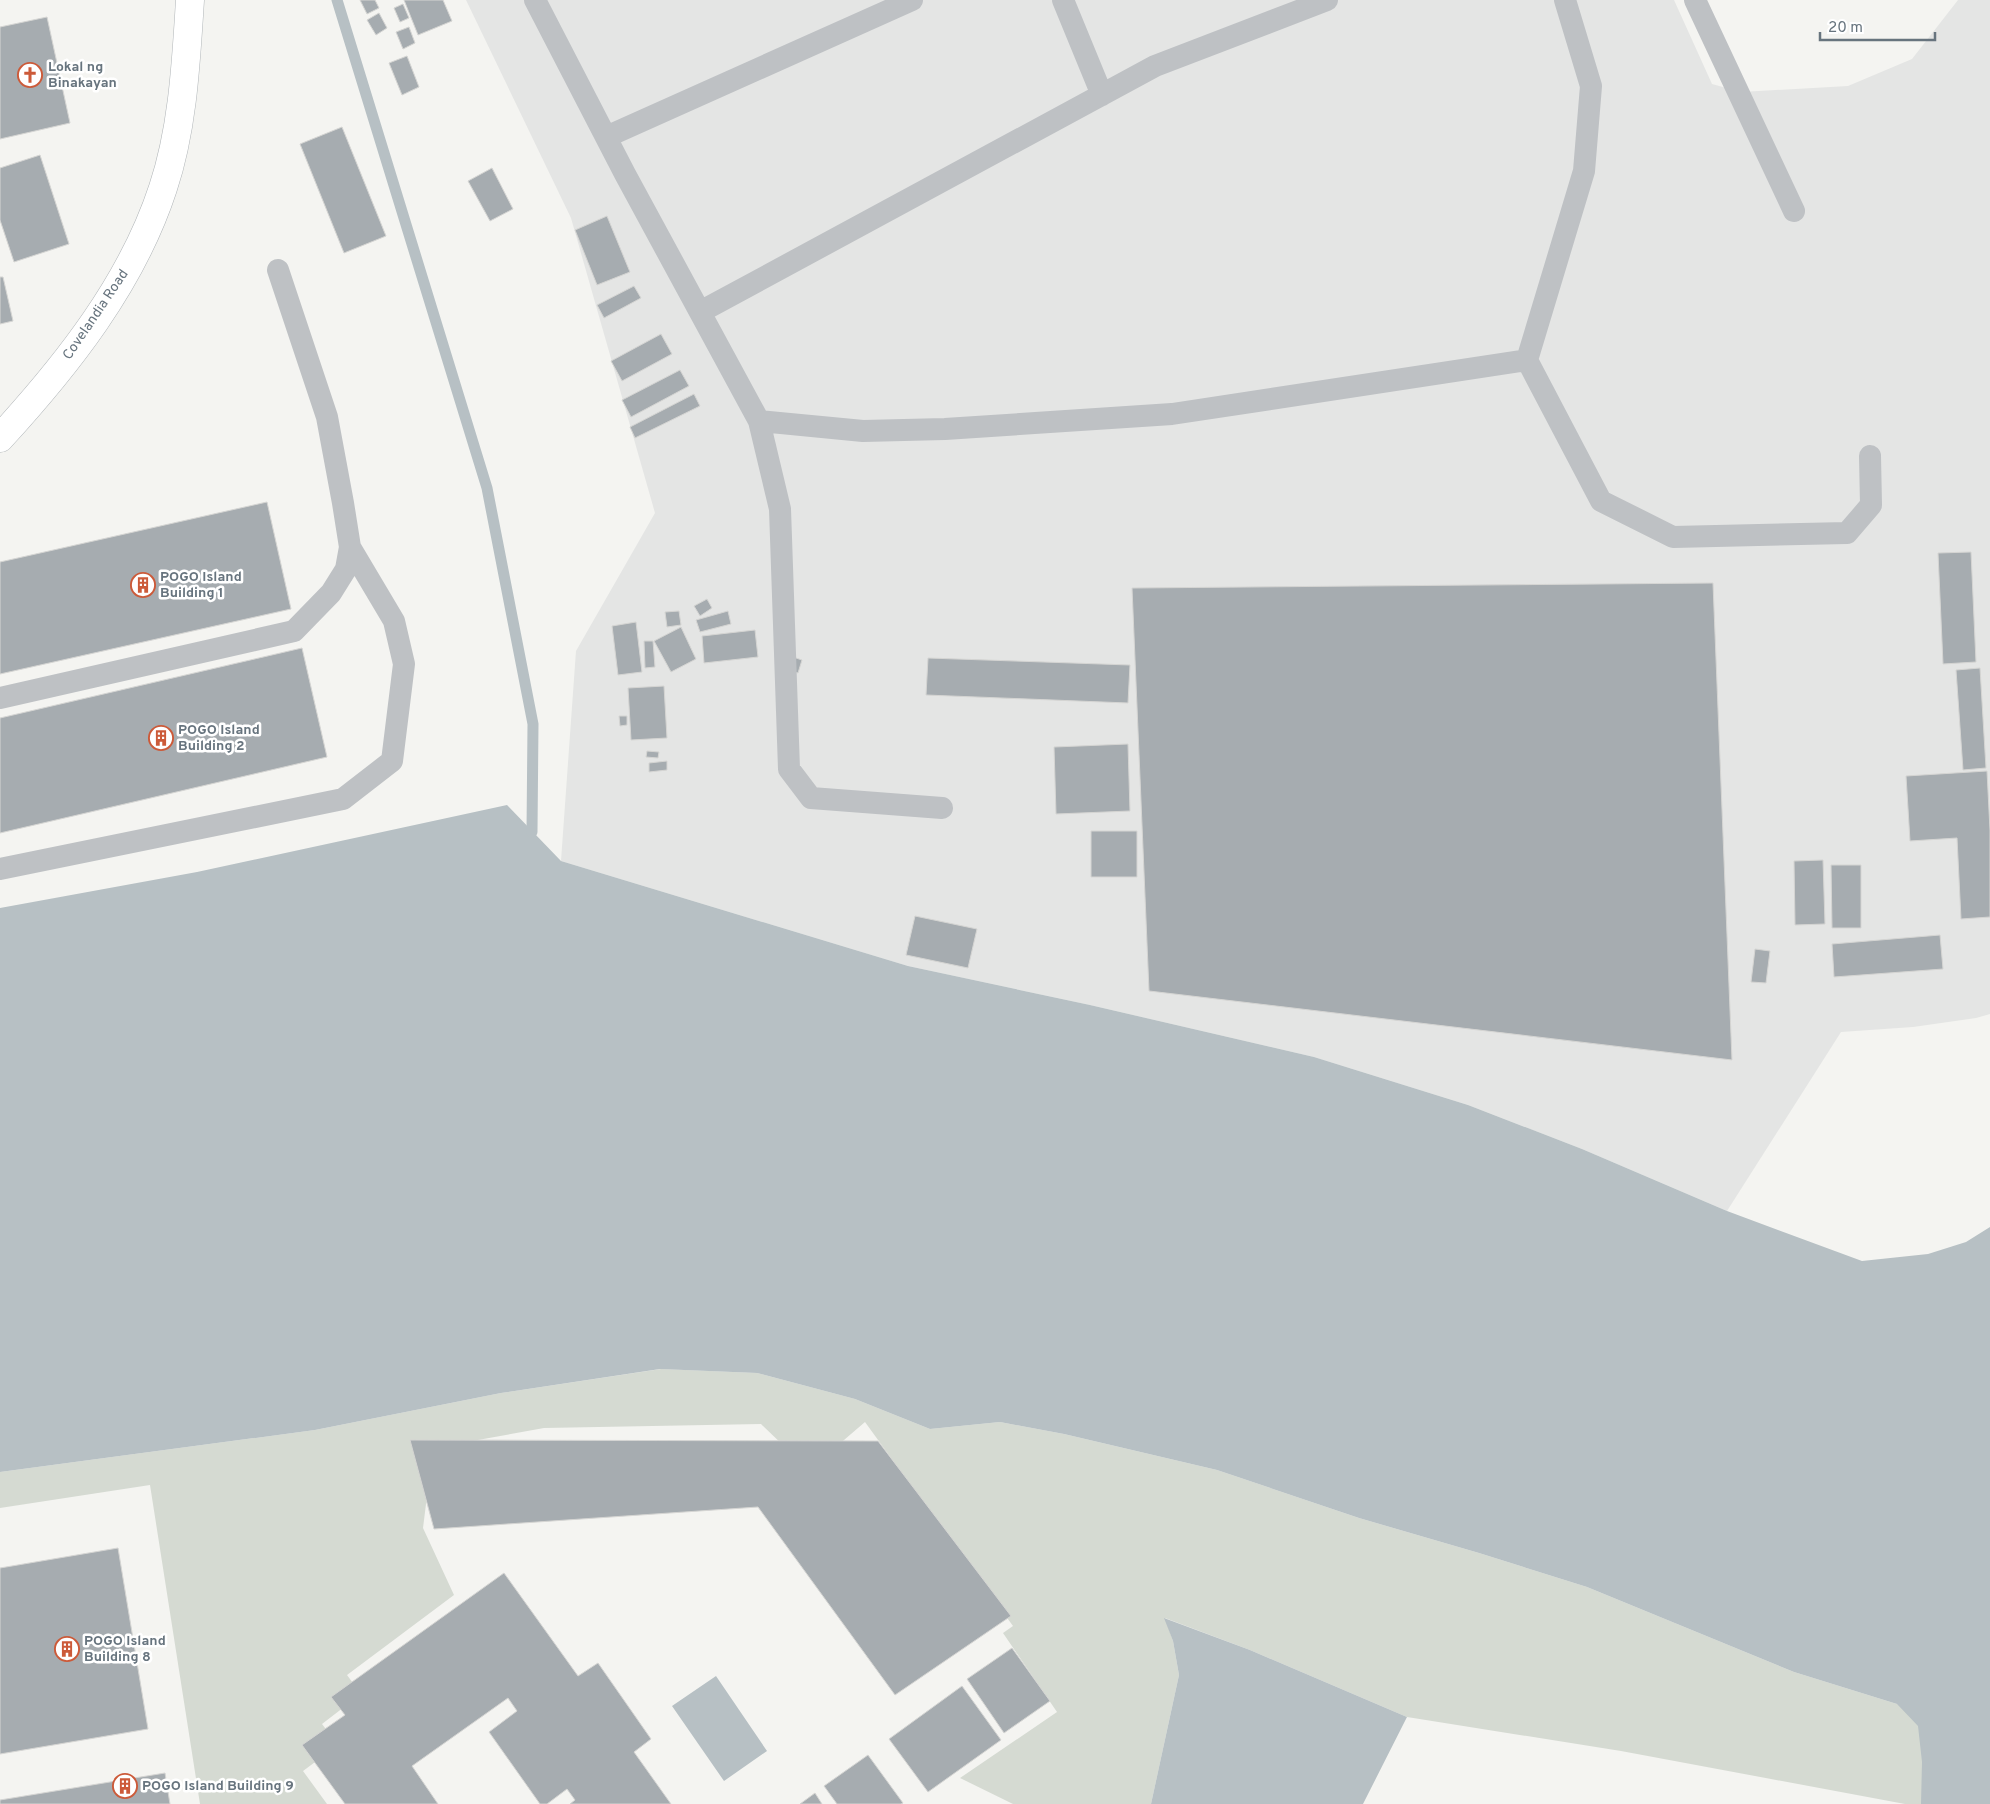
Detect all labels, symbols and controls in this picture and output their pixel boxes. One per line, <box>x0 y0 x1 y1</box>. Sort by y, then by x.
scale bar <box>1820 10 1935 42</box>
text: 20 m <box>1828 19 1863 38</box>
place label: Lokal ng Binakayan <box>48 59 117 92</box>
church icon: Lokal ng Binakayan <box>17 62 43 88</box>
street label: Covelandia Road <box>60 267 132 363</box>
place label: POGO Island Building 1 <box>160 569 242 602</box>
building icon: POGO Island Building 1 <box>130 572 156 598</box>
place label: POGO Island Building 2 <box>178 722 260 755</box>
building icon: POGO Island Building 2 <box>148 725 174 751</box>
place label: POGO Island Building 8 <box>84 1633 166 1666</box>
building icon: POGO Island Building 8 <box>54 1636 80 1662</box>
building icon: POGO Island Building 9 <box>112 1773 138 1799</box>
place label: POGO Island Building 9 <box>142 1778 294 1795</box>

